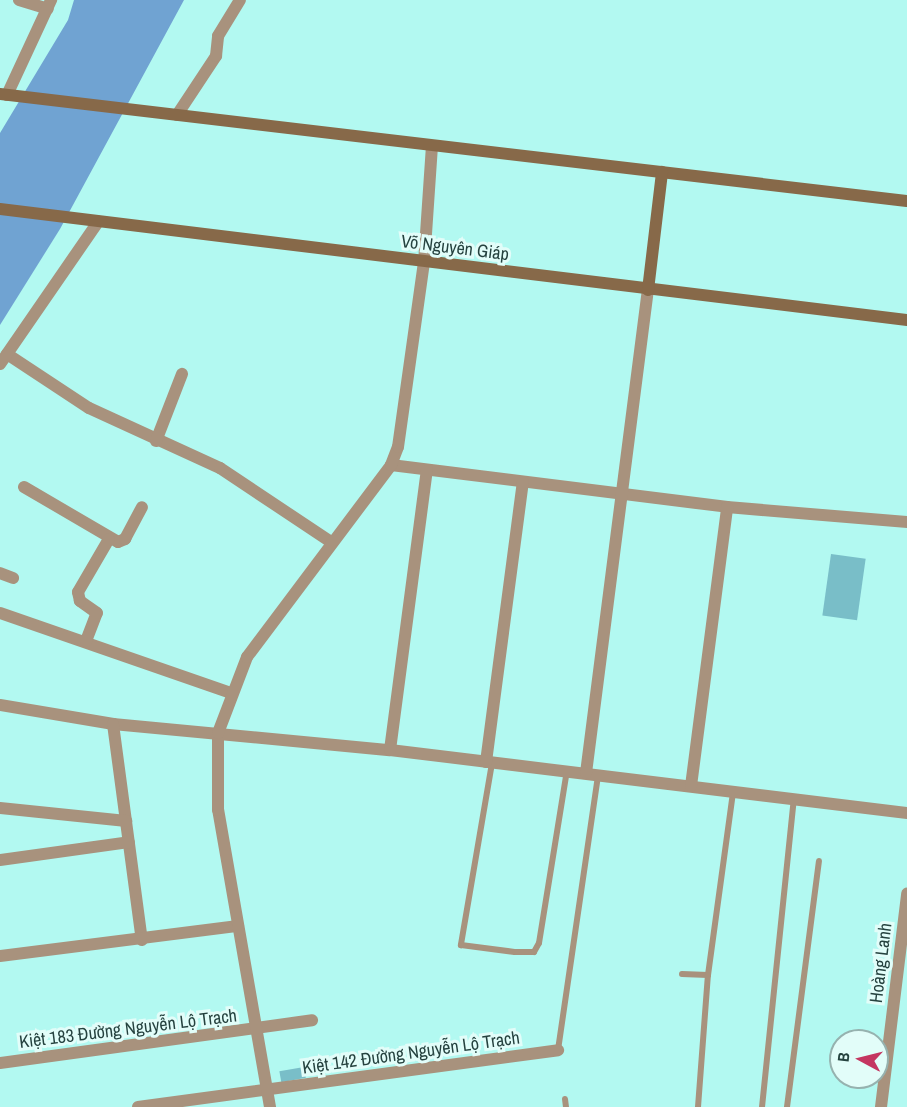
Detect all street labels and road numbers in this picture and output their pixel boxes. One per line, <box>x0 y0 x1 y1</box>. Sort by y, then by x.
street label: Võ Nguyên Giáp <box>400 231 510 265</box>
street label: Hoàng Lanh <box>865 922 897 1004</box>
street label: Kiệt 183 Đường Nguyễn Lộ Trạch <box>18 1005 238 1053</box>
street label: Kiệt 142 Đường Nguyễn Lộ Trạch <box>301 1027 521 1079</box>

